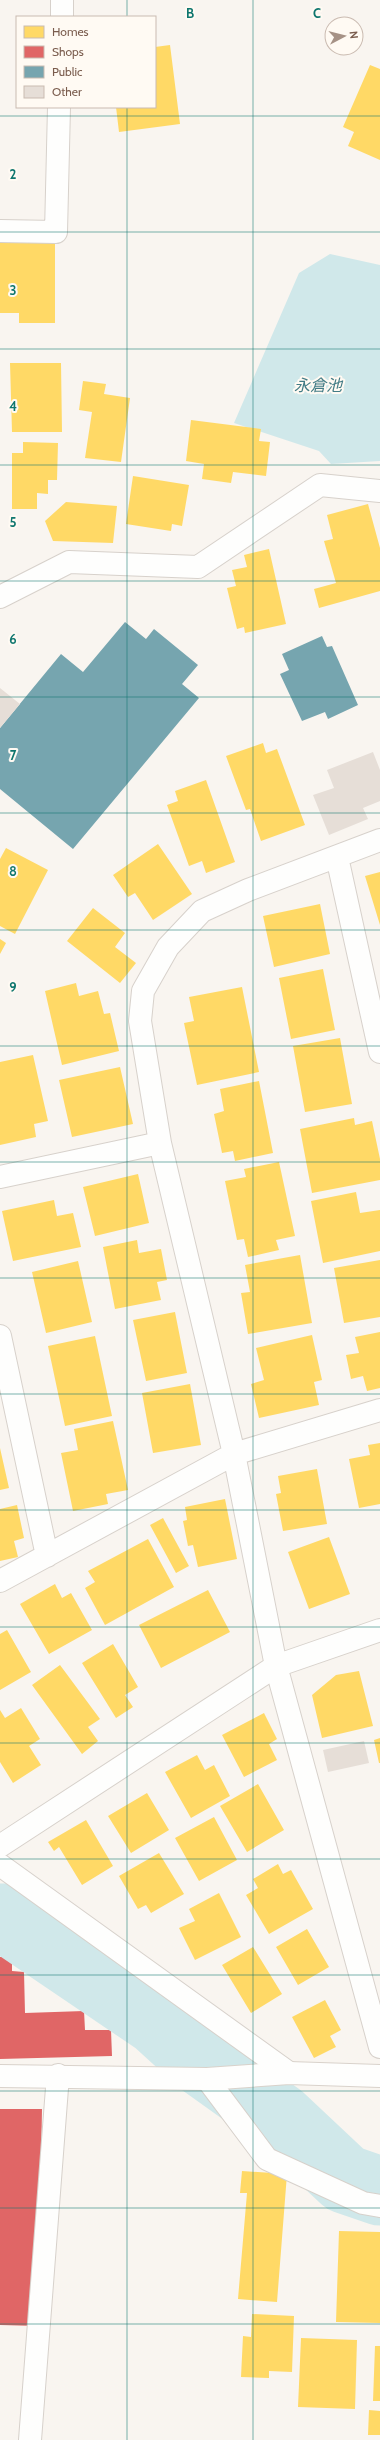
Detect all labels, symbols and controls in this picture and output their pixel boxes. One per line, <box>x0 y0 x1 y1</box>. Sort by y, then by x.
text: B <box>186 5 194 21</box>
text: C <box>313 5 321 21</box>
legend <box>16 16 156 108</box>
north arrow <box>324 16 364 56</box>
text: Homes <box>52 24 89 39</box>
text: N <box>347 30 361 39</box>
text: Shops <box>52 44 84 59</box>
text: Public <box>52 64 83 79</box>
text: Other <box>52 84 82 99</box>
text: 2 <box>10 166 17 182</box>
text: 3 <box>9 282 17 298</box>
water label: 永倉池 <box>294 376 344 395</box>
text: 4 <box>9 398 17 414</box>
text: 5 <box>10 514 17 530</box>
text: 6 <box>9 631 17 647</box>
text: 7 <box>10 747 17 763</box>
text: 8 <box>9 863 17 879</box>
text: 9 <box>9 979 17 995</box>

